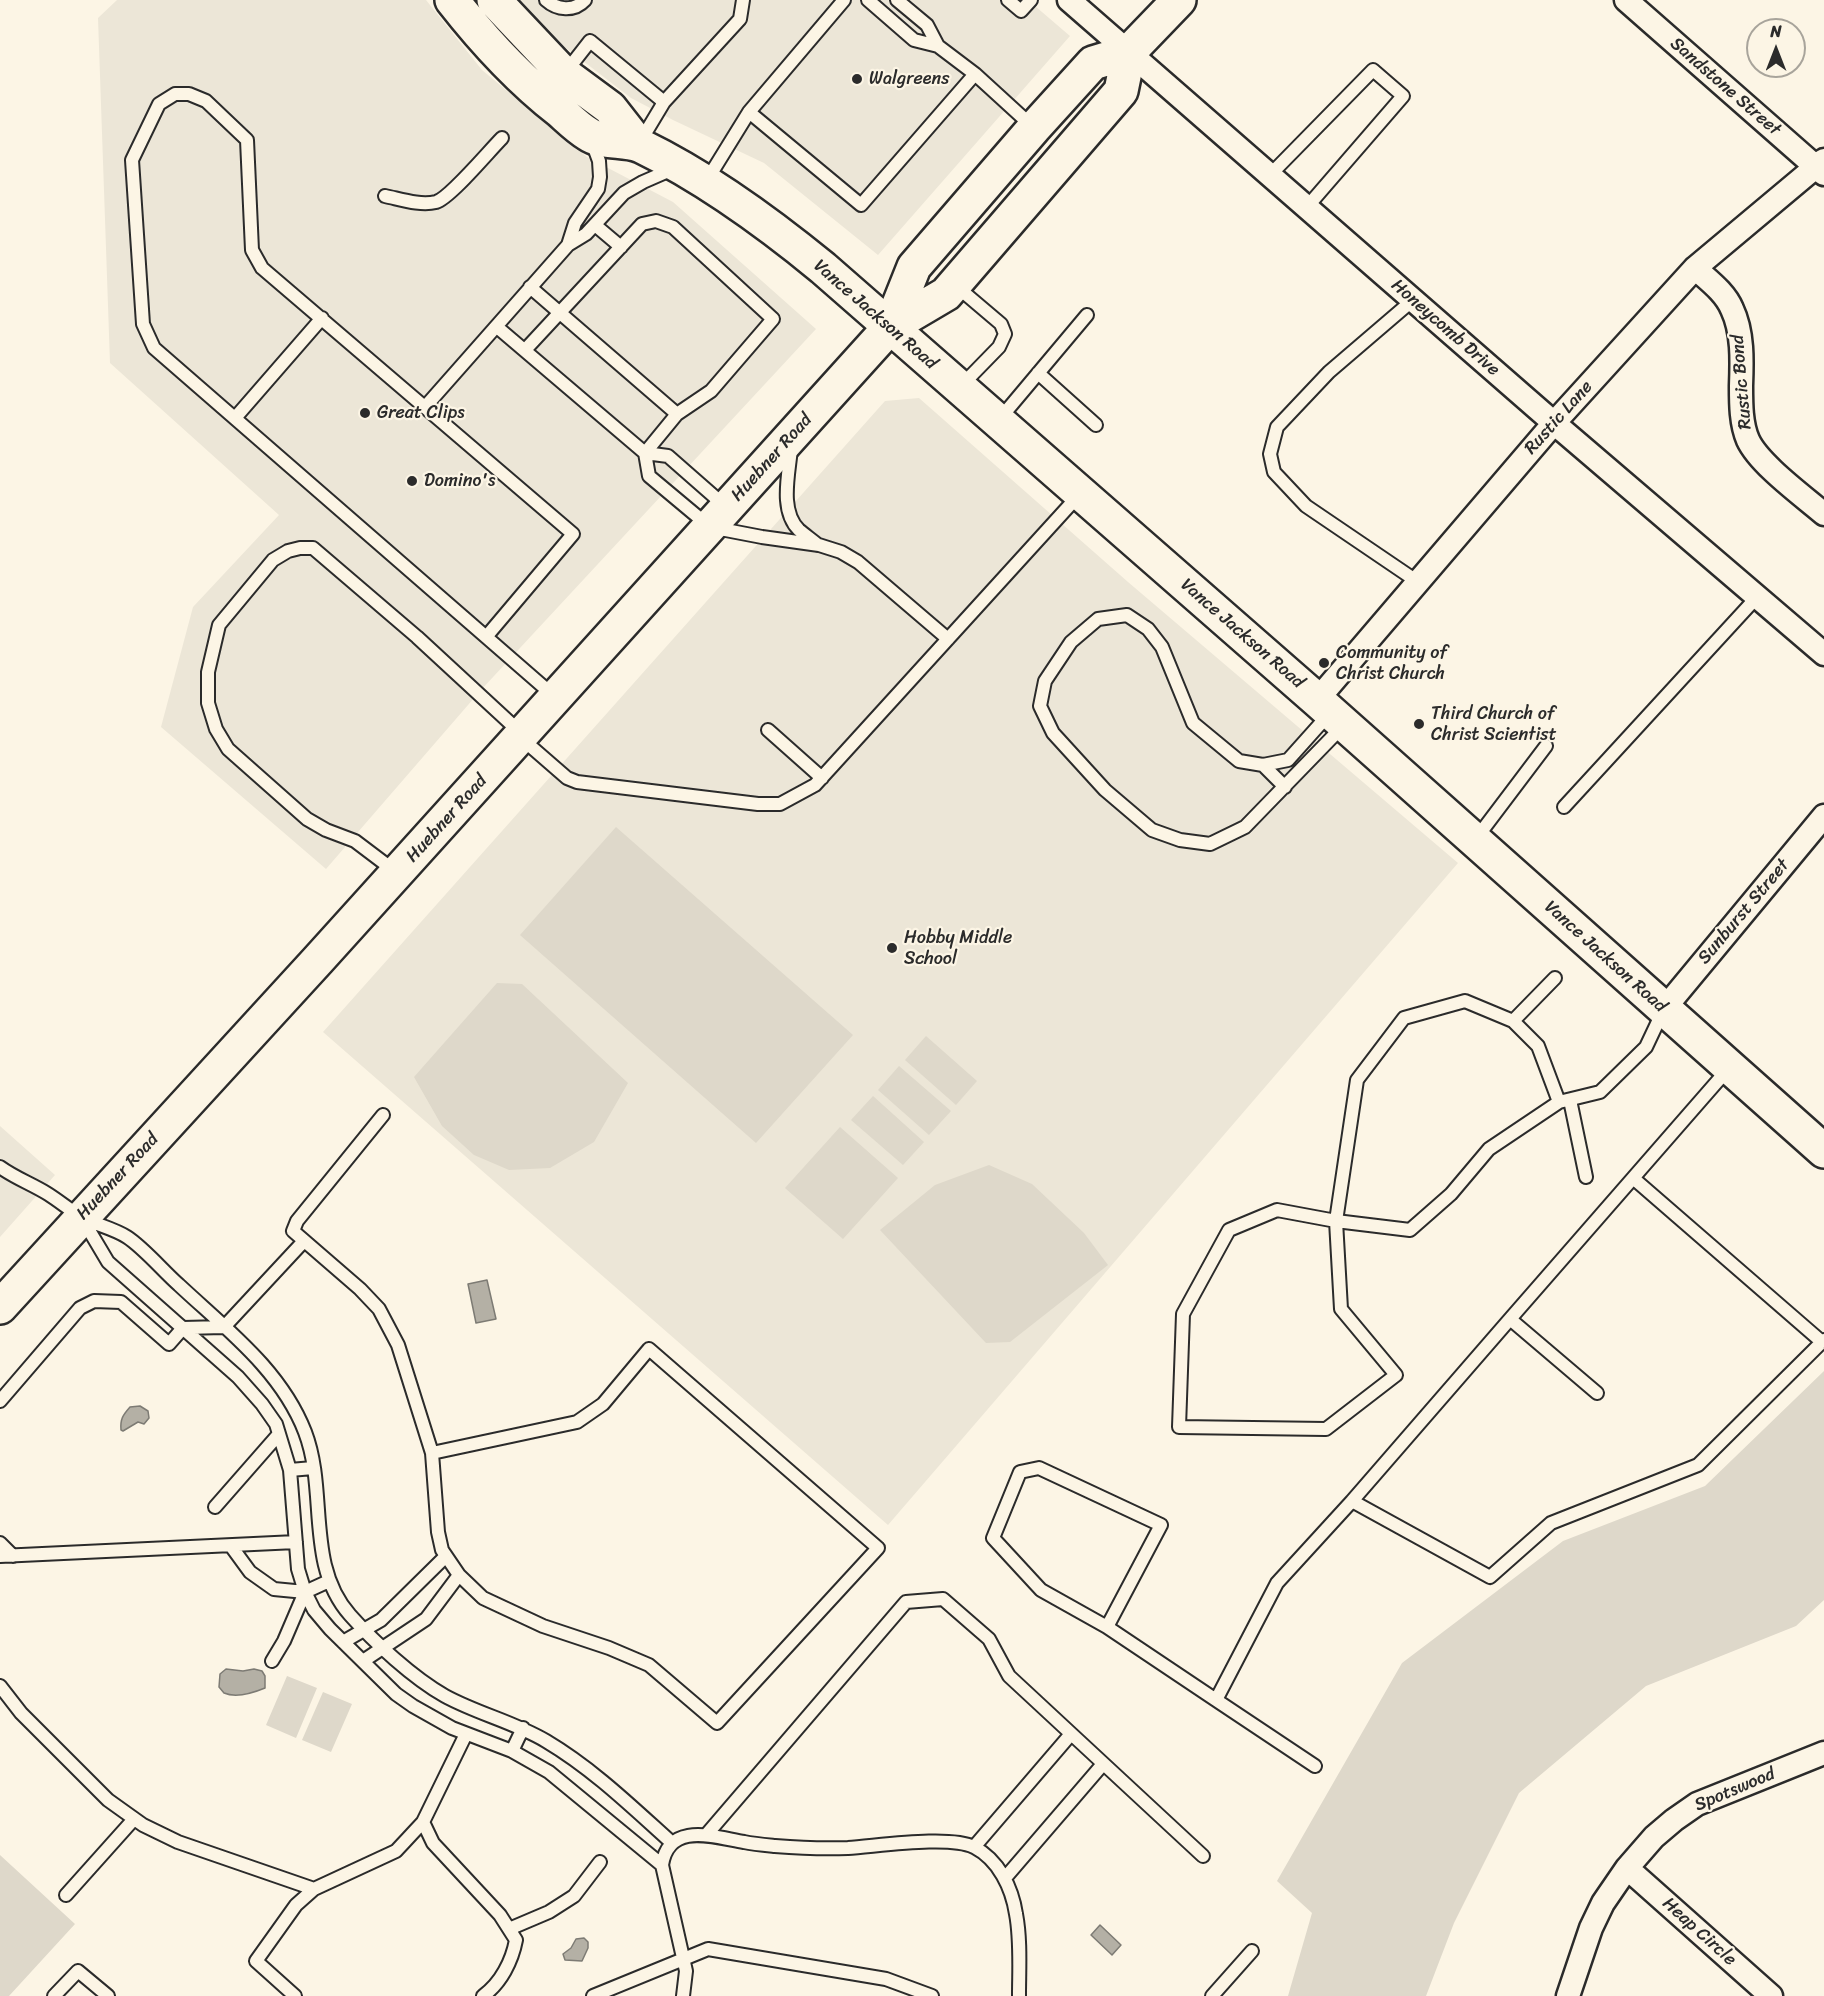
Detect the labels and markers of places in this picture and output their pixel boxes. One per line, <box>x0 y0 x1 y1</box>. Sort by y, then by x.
place label: Walgreens <box>869 68 949 90</box>
marker: Walgreens <box>850 72 864 86</box>
place label: Great Clips <box>377 402 465 424</box>
marker: Great Clips <box>358 406 372 420</box>
place label: Domino's <box>424 470 495 492</box>
marker: Domino's <box>405 474 419 488</box>
place label: Community of Christ Church <box>1336 642 1447 684</box>
marker: Community of Christ Church <box>1317 656 1331 670</box>
place label: Third Church of Christ Scientist <box>1431 703 1557 746</box>
marker: Third Church of Christ Scientist <box>1412 717 1426 731</box>
place label: Hobby Middle School <box>904 927 1012 970</box>
marker: Hobby Middle School <box>885 941 899 955</box>

